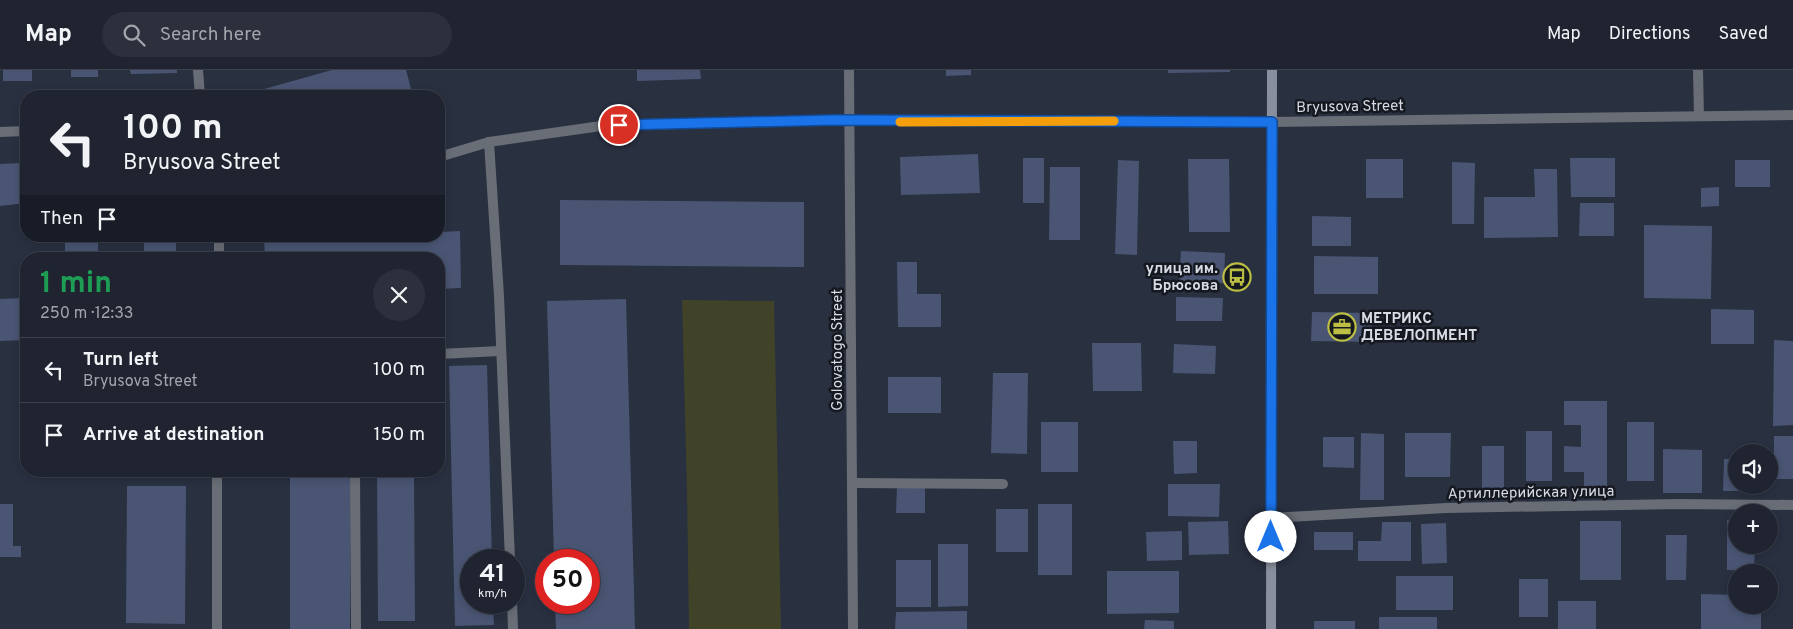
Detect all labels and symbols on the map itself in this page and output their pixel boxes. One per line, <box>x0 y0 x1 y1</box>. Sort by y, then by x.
street label: Bryusova Street <box>1296 97 1404 118</box>
pin <box>598 104 640 146</box>
place label: улица им. Брюсова <box>1145 260 1218 296</box>
bus stop icon: улица им. Брюсова <box>1222 262 1252 292</box>
street label: Golovatogo Street <box>829 289 848 411</box>
place label: МЕТРИКС ДЕВЕЛОПМЕНТ <box>1361 310 1477 346</box>
office icon: МЕТРИКС ДЕВЕЛОПМЕНТ <box>1327 312 1357 342</box>
street label: Артиллерийская улица <box>1448 483 1615 504</box>
position arrow <box>1244 510 1296 562</box>
speed limit sign: 50 <box>535 549 600 614</box>

